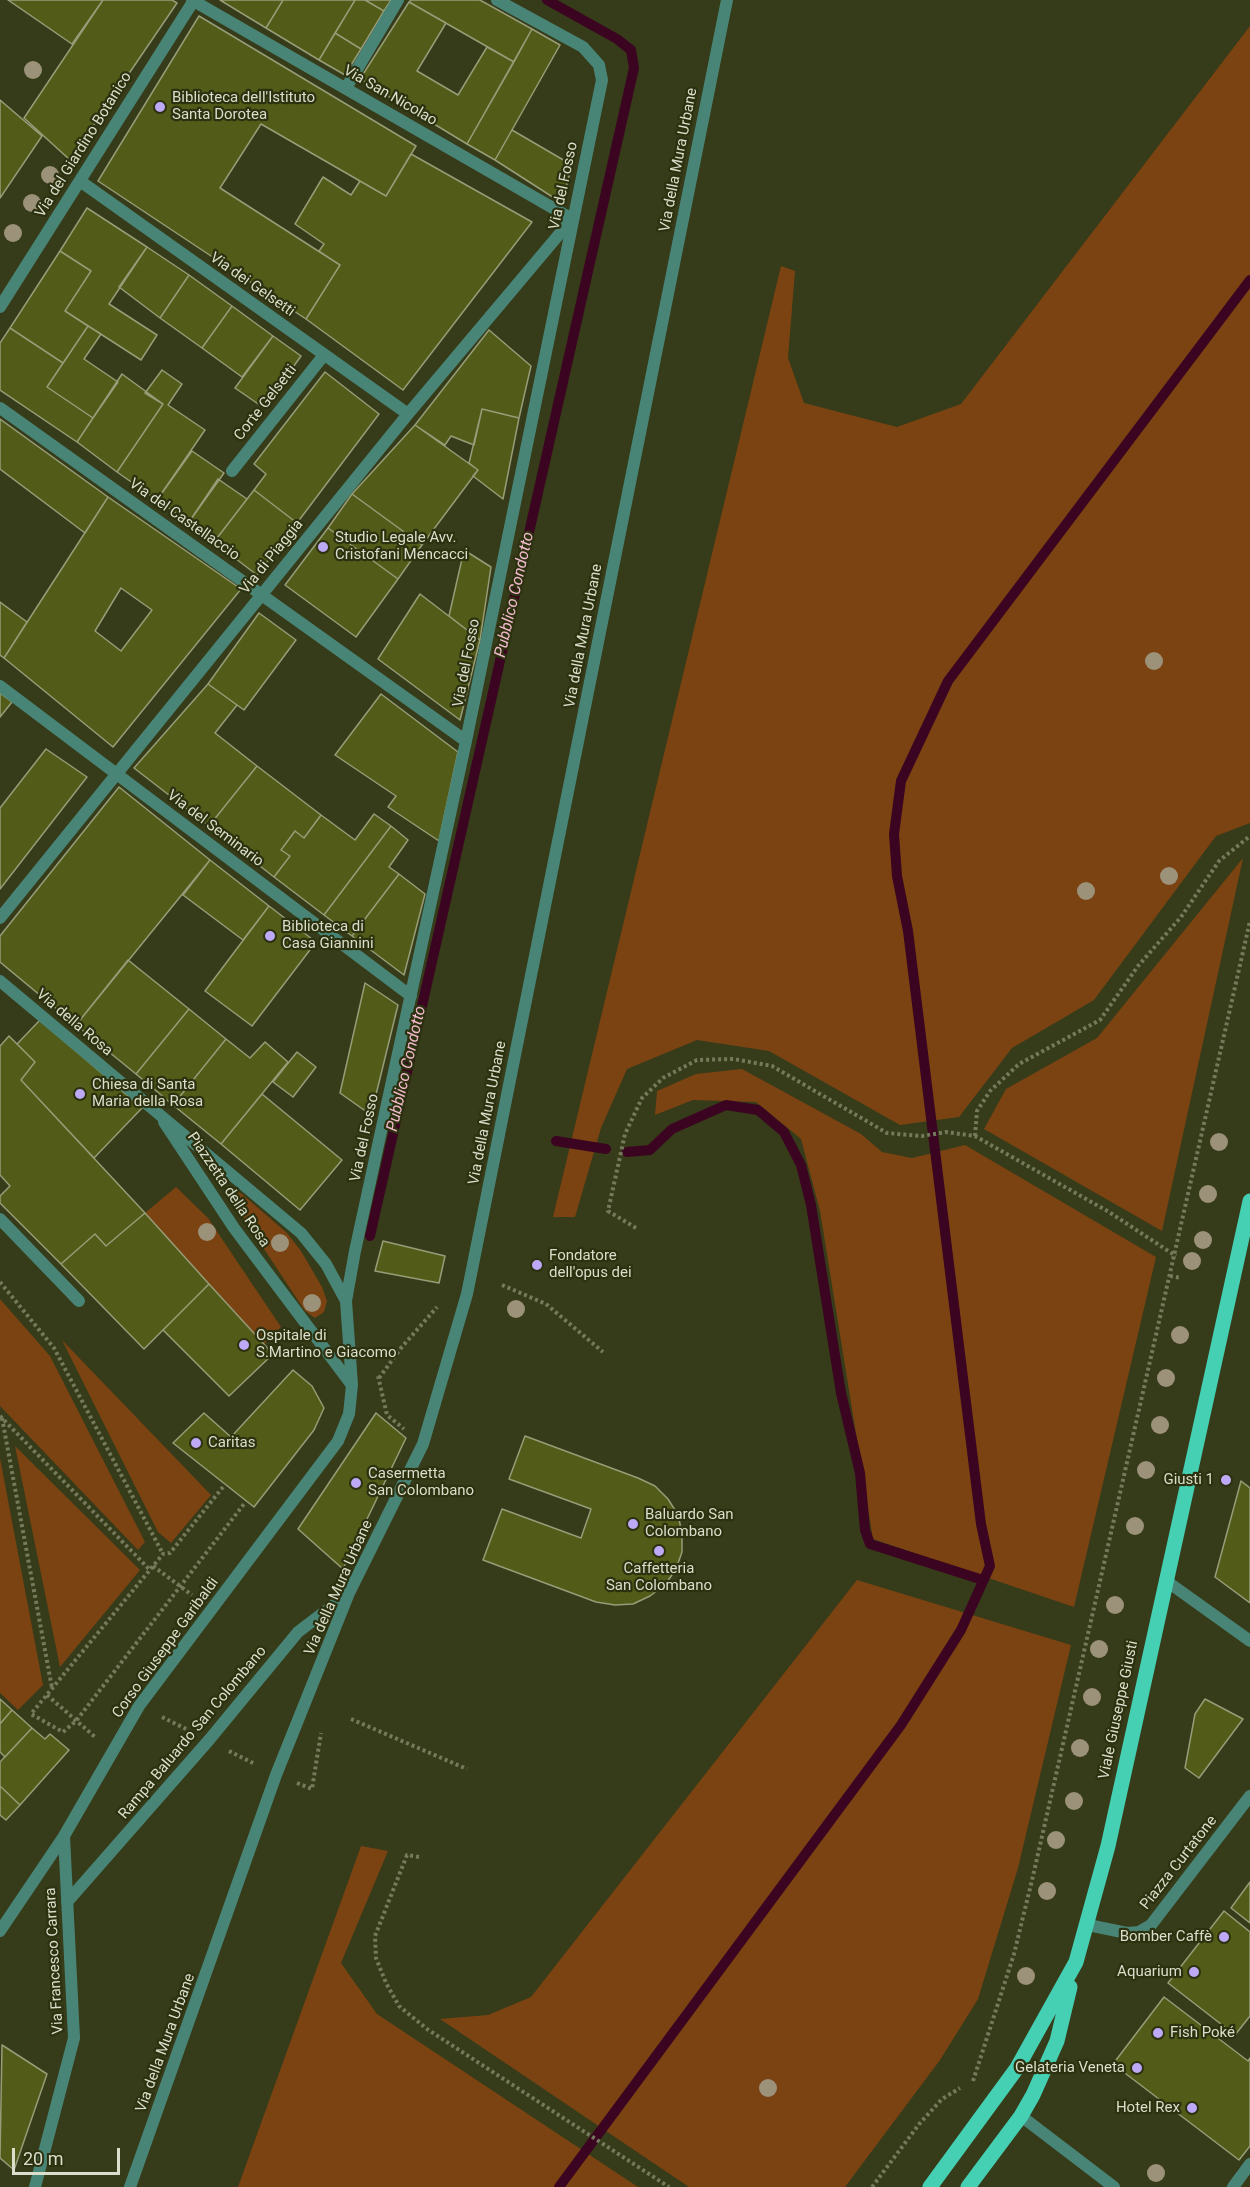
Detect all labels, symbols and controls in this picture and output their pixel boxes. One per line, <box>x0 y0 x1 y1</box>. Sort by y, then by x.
street label: Via San Nicolao <box>340 62 440 130</box>
street label: Via del Giardino Botanico <box>32 69 136 221</box>
street label: Via della Mura Urbane <box>656 86 702 234</box>
place label: Biblioteca dell'Istituto Santa Dorotea <box>172 89 315 124</box>
marker: Biblioteca dell'Istituto Santa Dorotea <box>153 100 167 114</box>
street label: Via del Fosso <box>546 140 582 232</box>
street label: Via dei Gelsetti <box>206 249 298 321</box>
street label: Corte Gelsetti <box>231 361 301 445</box>
street label: Via del Castellaccio <box>125 475 243 565</box>
street label: Via di Piaggia <box>236 516 308 598</box>
place label: Studio Legale Avv. Cristofani Mencacci <box>335 529 468 564</box>
water label: Pubblico Condotto <box>491 530 539 660</box>
marker: Studio Legale Avv. Cristofani Mencacci <box>316 540 330 554</box>
street label: Via della Mura Urbane <box>561 562 607 710</box>
street label: Via del Fosso <box>450 617 484 709</box>
street label: Via del Seminario <box>163 787 267 871</box>
place label: Biblioteca di Casa Giannini <box>282 918 374 953</box>
marker: Biblioteca di Casa Giannini <box>263 929 277 943</box>
street label: Via della Rosa <box>32 986 116 1060</box>
water label: Pubblico Condotto <box>383 1004 431 1134</box>
street label: Via della Mura Urbane <box>465 1039 511 1187</box>
place label: Chiesa di Santa Maria della Rosa <box>92 1076 203 1111</box>
marker: Chiesa di Santa Maria della Rosa <box>73 1087 87 1101</box>
street label: Via del Fosso <box>347 1092 383 1184</box>
street label: Piazzetta della Rosa <box>183 1129 273 1251</box>
place label: Fondatore dell'opus dei <box>549 1247 632 1282</box>
marker: Fondatore dell'opus dei <box>530 1258 544 1272</box>
place label: Ospitale di S.Martino e Giacomo <box>256 1327 396 1362</box>
marker: Ospitale di S.Martino e Giacomo <box>237 1338 251 1352</box>
place label: Caritas <box>208 1434 255 1452</box>
marker: Caritas <box>189 1436 203 1450</box>
place label: Casermetta San Colombano <box>368 1465 474 1500</box>
place label: Giusti 1 <box>1163 1471 1214 1489</box>
marker: Giusti 1 <box>1219 1473 1233 1487</box>
marker: Casermetta San Colombano <box>349 1476 363 1490</box>
place label: Baluardo San Colombano <box>645 1506 734 1541</box>
street label: Via della Mura Urbane <box>301 1517 377 1659</box>
marker: Baluardo San Colombano <box>626 1517 640 1531</box>
marker: Caffetteria San Colombano <box>652 1544 666 1558</box>
place label: Caffetteria San Colombano <box>606 1560 712 1595</box>
street label: Corso Giuseppe Garibaldi <box>109 1574 223 1722</box>
street label: Viale Giuseppe Giusti <box>1095 1639 1143 1781</box>
street label: Rampa Baluardo San Colombano <box>115 1643 271 1823</box>
street label: Piazza Curtatone <box>1137 1812 1221 1914</box>
street label: Via Francesco Carrara <box>42 1887 68 2035</box>
place label: Bomber Caffè <box>1120 1928 1212 1946</box>
marker: Bomber Caffè <box>1217 1930 1231 1944</box>
place label: Aquarium <box>1117 1963 1182 1981</box>
marker: Aquarium <box>1187 1965 1201 1979</box>
street label: Via della Mura Urbane <box>133 1971 199 2115</box>
place label: Fish Poké <box>1170 2024 1235 2042</box>
marker: Fish Poké <box>1151 2026 1165 2040</box>
place label: Gelateria Veneta <box>1015 2059 1125 2077</box>
marker: Gelateria Veneta <box>1130 2061 1144 2075</box>
place label: Hotel Rex <box>1116 2099 1180 2117</box>
marker: Hotel Rex <box>1185 2101 1199 2115</box>
scale bar <box>15 2136 123 2174</box>
text: 20 m <box>23 2148 63 2169</box>

